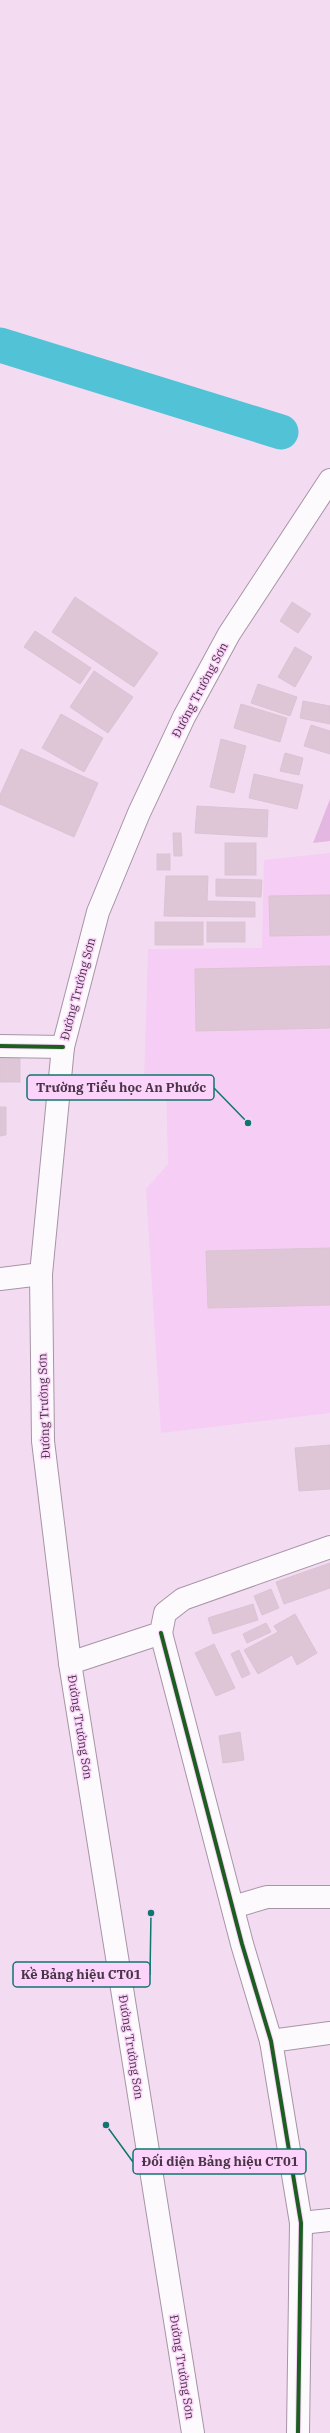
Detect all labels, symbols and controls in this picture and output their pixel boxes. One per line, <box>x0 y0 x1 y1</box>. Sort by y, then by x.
street label: Đường Trường Sơn <box>168 639 231 740</box>
street label: Đường Trường Sơn <box>57 936 99 1042</box>
callout: Trường Tiểu học An Phước <box>27 1075 214 1100</box>
text: Trường Tiểu học An Phước <box>36 1079 206 1096</box>
street label: Đường Trường Sơn <box>34 1353 53 1459</box>
street label: Đường Trường Sơn <box>65 1674 96 1781</box>
callout: Kề Bảng hiệu CT01 <box>13 1962 150 1987</box>
text: Kề Bảng hiệu CT01 <box>21 1966 142 1983</box>
street label: Đường Trường Sơn <box>116 1994 147 2101</box>
callout: Đối diện Bảng hiệu CT01 <box>133 2149 306 2174</box>
text: Đối diện Bảng hiệu CT01 <box>141 2153 299 2170</box>
street label: Đường Trường Sơn <box>167 2314 198 2421</box>

